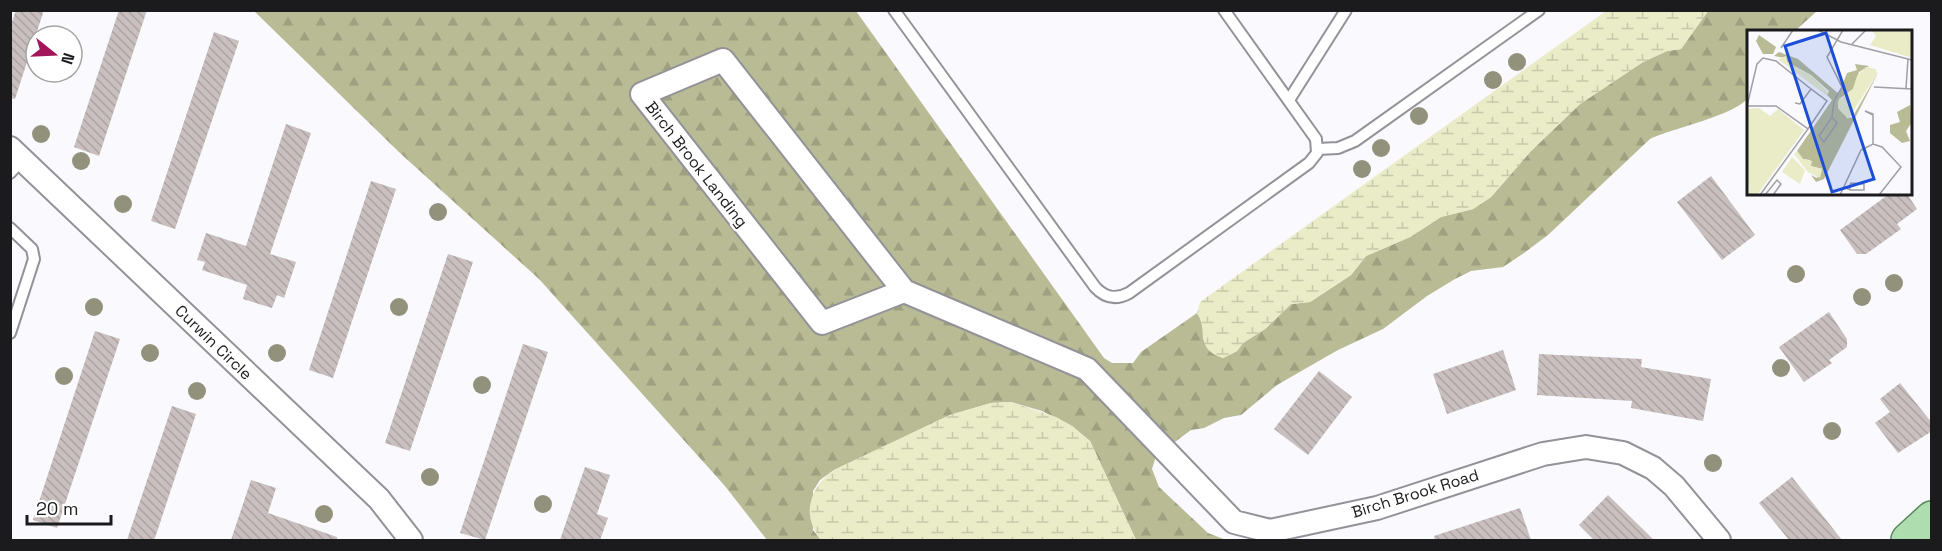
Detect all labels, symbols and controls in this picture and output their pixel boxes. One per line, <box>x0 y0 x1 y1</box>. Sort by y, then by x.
north arrow <box>24 24 84 84</box>
inset map <box>1747 30 1912 195</box>
text: N <box>56 50 79 67</box>
street label: Birch Brook Landing <box>641 97 752 232</box>
street label: Curwin Circle <box>171 300 257 385</box>
street label: Birch Brook Road <box>1349 464 1481 523</box>
scale bar <box>27 488 111 526</box>
text: 20 m <box>36 497 79 520</box>

